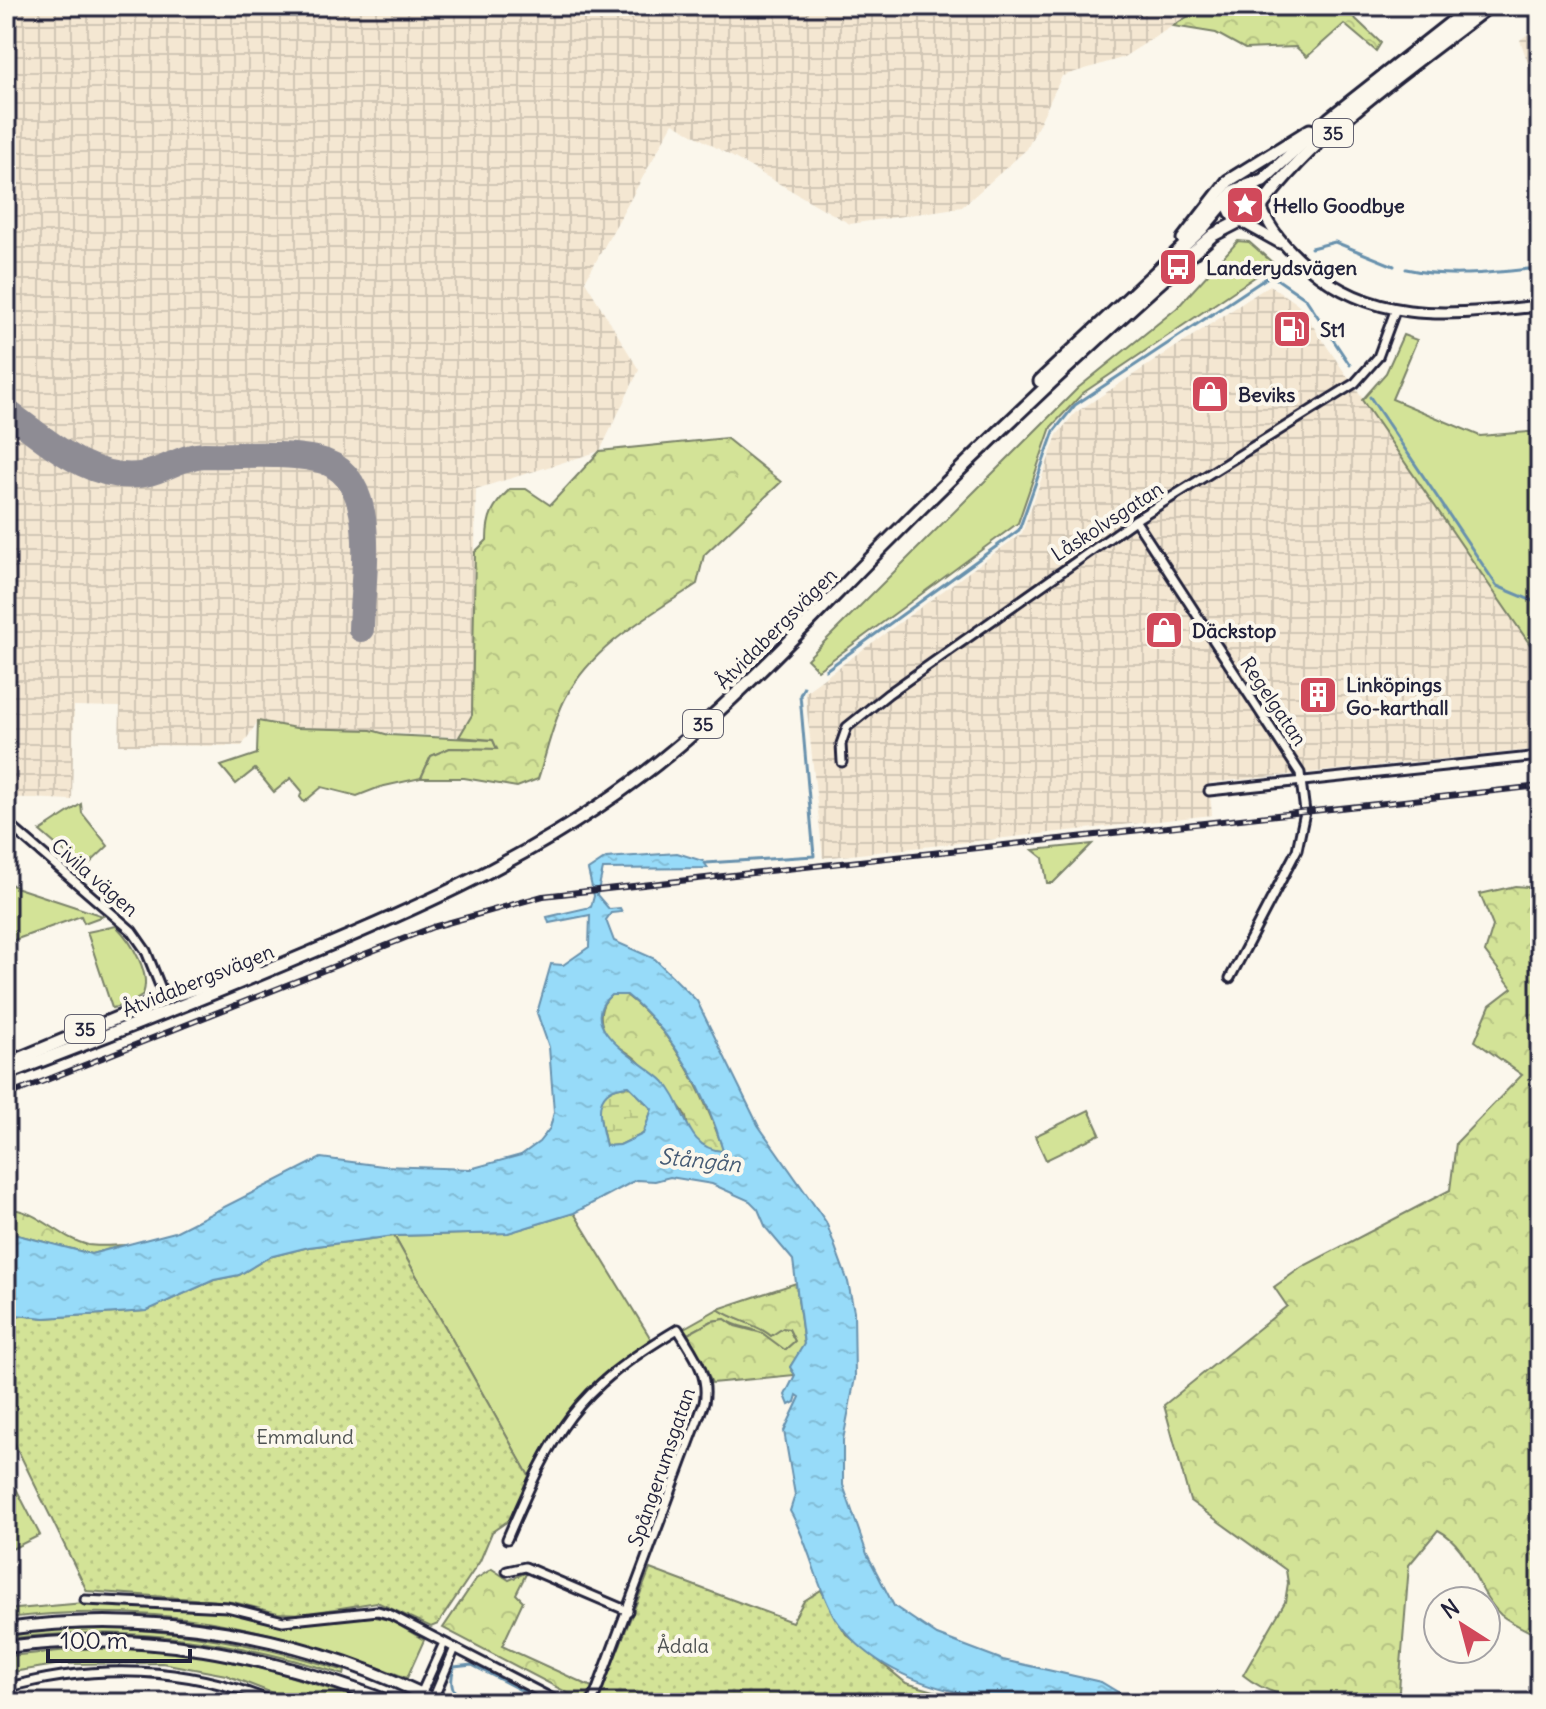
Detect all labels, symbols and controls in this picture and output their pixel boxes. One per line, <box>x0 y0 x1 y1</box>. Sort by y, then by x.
road number: 35 <box>1313 119 1353 147</box>
place icon: Hello Goodbye <box>1224 184 1266 226</box>
place label: Hello Goodbye <box>1273 193 1405 218</box>
bus stop icon: Landerydsvägen <box>1157 246 1199 288</box>
place label: Landerydsvägen <box>1206 255 1357 280</box>
fuel station icon: St1 <box>1271 308 1313 350</box>
place label: St1 <box>1320 317 1345 342</box>
shop icon: Beviks <box>1189 373 1231 415</box>
place label: Beviks <box>1238 382 1295 407</box>
street label: Låskolvsgatan <box>1046 476 1168 566</box>
street label: Åtvidabergsvägen <box>710 562 842 694</box>
shop icon: Däckstop <box>1143 609 1185 651</box>
place label: Däckstop <box>1192 618 1276 643</box>
street label: Regelgatan <box>1235 652 1313 750</box>
place label: Linköpings Go-karthall <box>1346 672 1448 720</box>
building icon: Linköpings Go-karthall <box>1297 674 1339 716</box>
road number: 35 <box>683 710 723 738</box>
street label: Civila vägen <box>46 832 144 922</box>
street label: Åtvidabergsvägen <box>119 938 277 1022</box>
road number: 35 <box>65 1015 105 1043</box>
water label: Stångån <box>658 1142 744 1178</box>
street label: Spångerumsgatan <box>622 1384 700 1550</box>
park label: Emmalund <box>256 1424 354 1449</box>
north arrow <box>1422 1585 1502 1665</box>
text: N <box>1436 1593 1465 1625</box>
scale bar <box>48 1613 190 1663</box>
text: 100 m <box>60 1625 128 1655</box>
park label: Ådala <box>657 1633 709 1658</box>

